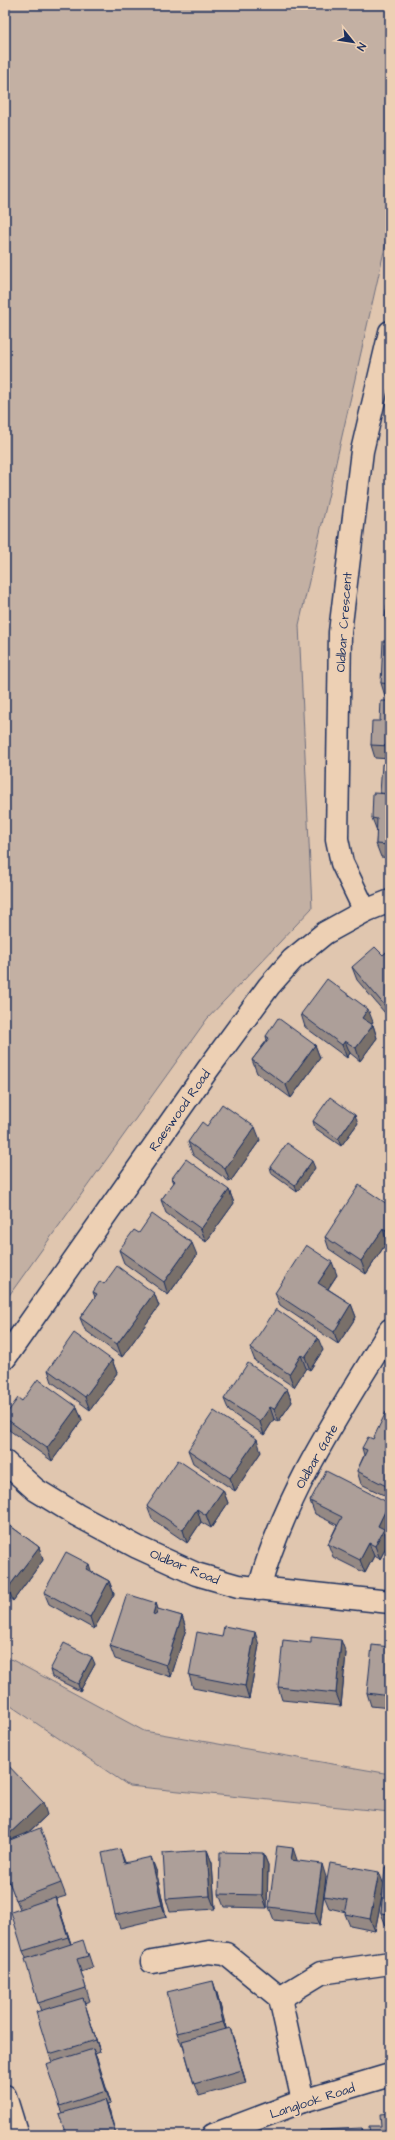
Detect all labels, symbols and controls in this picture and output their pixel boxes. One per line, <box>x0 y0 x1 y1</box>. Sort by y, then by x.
north arrow <box>333 22 373 62</box>
text: N <box>353 40 369 54</box>
street label: Oldbar Crescent <box>332 570 357 673</box>
street label: Raeswood Road <box>145 1066 215 1155</box>
street label: Oldbar Gate <box>291 1421 343 1492</box>
street label: Oldbar Road <box>147 1545 222 1589</box>
street label: Langlook Road <box>267 2079 358 2124</box>

